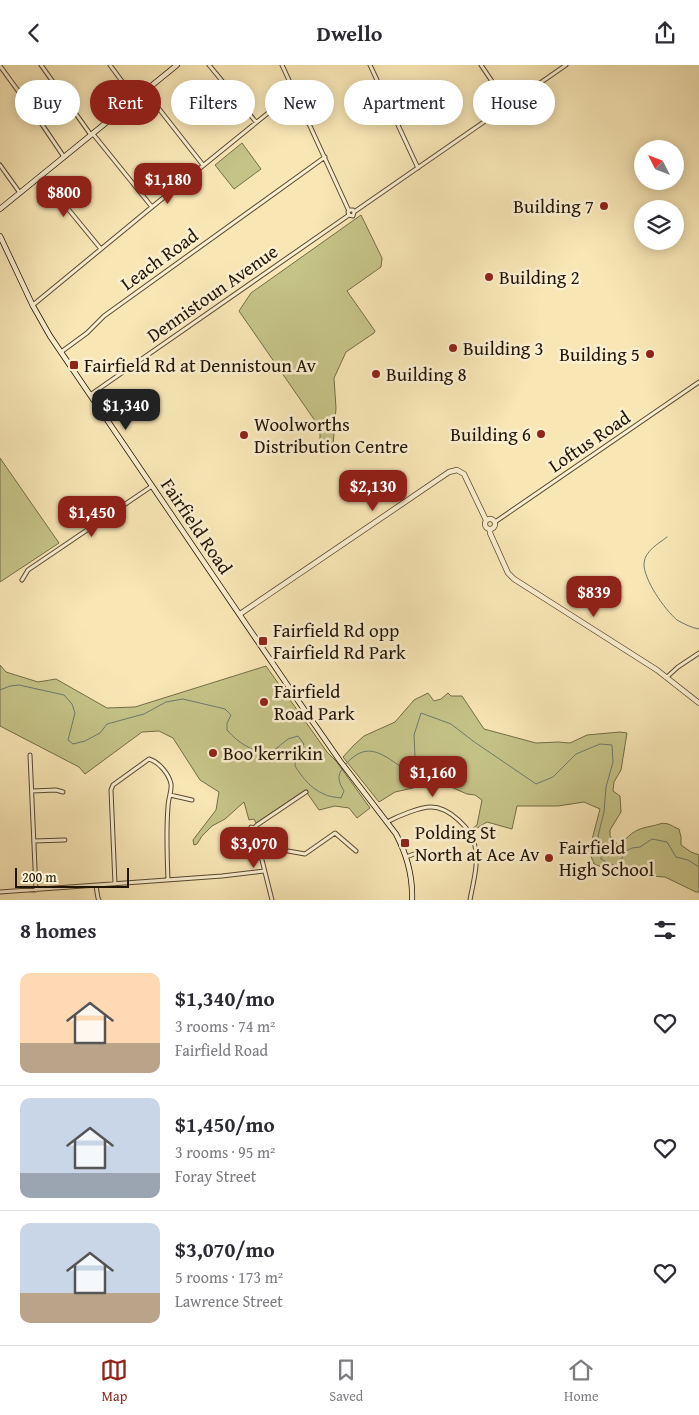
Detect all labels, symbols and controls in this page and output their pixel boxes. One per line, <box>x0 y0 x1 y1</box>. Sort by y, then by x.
text: Dwello <box>317 17 382 49</box>
icon: back <box>20 19 48 47</box>
icon: share <box>651 19 679 47</box>
chip: Buy <box>15 80 80 125</box>
chip: Rent <box>90 80 161 125</box>
chip: Filters <box>171 80 255 125</box>
chip: New <box>265 80 334 125</box>
chip: Apartment <box>344 80 463 125</box>
chip: House <box>473 80 555 125</box>
north arrow <box>634 140 684 190</box>
map controls <box>634 140 684 250</box>
pin: $1,180 <box>127 163 209 205</box>
text: $1,180 <box>145 167 191 191</box>
pin: $800 <box>34 175 94 218</box>
text: $800 <box>47 180 81 204</box>
place label: Building 7 <box>513 192 594 220</box>
marker: Building 7 <box>598 200 610 212</box>
button: layers <box>634 200 684 250</box>
street label: Leach Road <box>114 221 204 297</box>
street label: Dennistoun Avenue <box>141 237 283 349</box>
place label: Building 2 <box>499 263 580 291</box>
marker: Building 2 <box>483 271 495 283</box>
place label: Building 3 <box>463 334 544 362</box>
place label: Building 5 <box>559 340 640 368</box>
marker: Building 3 <box>447 342 459 354</box>
marker: Building 5 <box>644 348 656 360</box>
place label: Fairfield Rd at Dennistoun Av <box>84 351 317 379</box>
marker: Fairfield Rd at Dennistoun Av <box>68 359 80 371</box>
place label: Building 8 <box>386 360 467 388</box>
marker: Building 8 <box>370 368 382 380</box>
pin: $1,340 <box>85 389 167 431</box>
text: $1,340 <box>103 393 149 417</box>
street label: Loftus Road <box>542 403 636 479</box>
place label: Woolworths Distribution Centre <box>254 410 408 460</box>
place label: Building 6 <box>450 420 531 448</box>
marker: Building 6 <box>535 428 547 440</box>
marker: Woolworths Distribution Centre <box>238 429 250 441</box>
pin: $2,130 <box>332 469 414 512</box>
street label: Fairfield Road <box>155 472 240 580</box>
text: $2,130 <box>350 474 396 498</box>
pin: $1,450 <box>51 495 133 538</box>
text: $1,450 <box>69 500 115 524</box>
pin: $839 <box>564 575 624 618</box>
text: $839 <box>577 580 611 604</box>
place label: Fairfield Rd opp Fairfield Rd Park <box>273 616 406 666</box>
marker: Fairfield Rd opp Fairfield Rd Park <box>257 635 269 647</box>
place label: Fairfield Road Park <box>274 677 355 727</box>
marker: Fairfield Road Park <box>258 696 270 708</box>
place label: Boo'kerrikin <box>223 739 323 767</box>
marker: Boo'kerrikin <box>207 747 219 759</box>
pin: $1,160 <box>392 755 474 798</box>
text: $1,160 <box>410 760 456 784</box>
place label: Polding St North at Ace Av <box>415 818 540 868</box>
pin: $3,070 <box>213 827 295 869</box>
text: $3,070 <box>231 831 277 855</box>
place label: Fairfield High School <box>559 833 654 883</box>
marker: Polding St North at Ace Av <box>399 837 411 849</box>
marker: Fairfield High School <box>543 852 555 864</box>
scale bar <box>15 865 129 888</box>
text: 200 m <box>22 867 57 887</box>
text: 8 homes <box>20 915 96 946</box>
icon: filters <box>651 916 679 944</box>
text: $1,340/mo <box>175 983 275 1014</box>
icon: home <box>60 993 120 1053</box>
icon: heart <box>651 1009 679 1037</box>
text: 3 rooms · 74 m² <box>175 1014 275 1038</box>
text: Fairfield Road <box>175 1038 268 1062</box>
text: $1,450/mo <box>175 1109 275 1140</box>
icon: home <box>60 1118 120 1178</box>
icon: heart <box>651 1134 679 1162</box>
text: 3 rooms · 95 m² <box>175 1140 275 1164</box>
text: Foray Street <box>175 1164 256 1188</box>
text: $3,070/mo <box>175 1234 275 1265</box>
icon: home <box>60 1243 120 1303</box>
icon: heart <box>651 1259 679 1287</box>
text: 5 rooms · 173 m² <box>175 1265 283 1289</box>
text: Lawrence Street <box>175 1289 283 1313</box>
tab: Map <box>100 1356 128 1406</box>
tab: Saved <box>329 1356 363 1406</box>
tab: Home <box>564 1356 599 1406</box>

